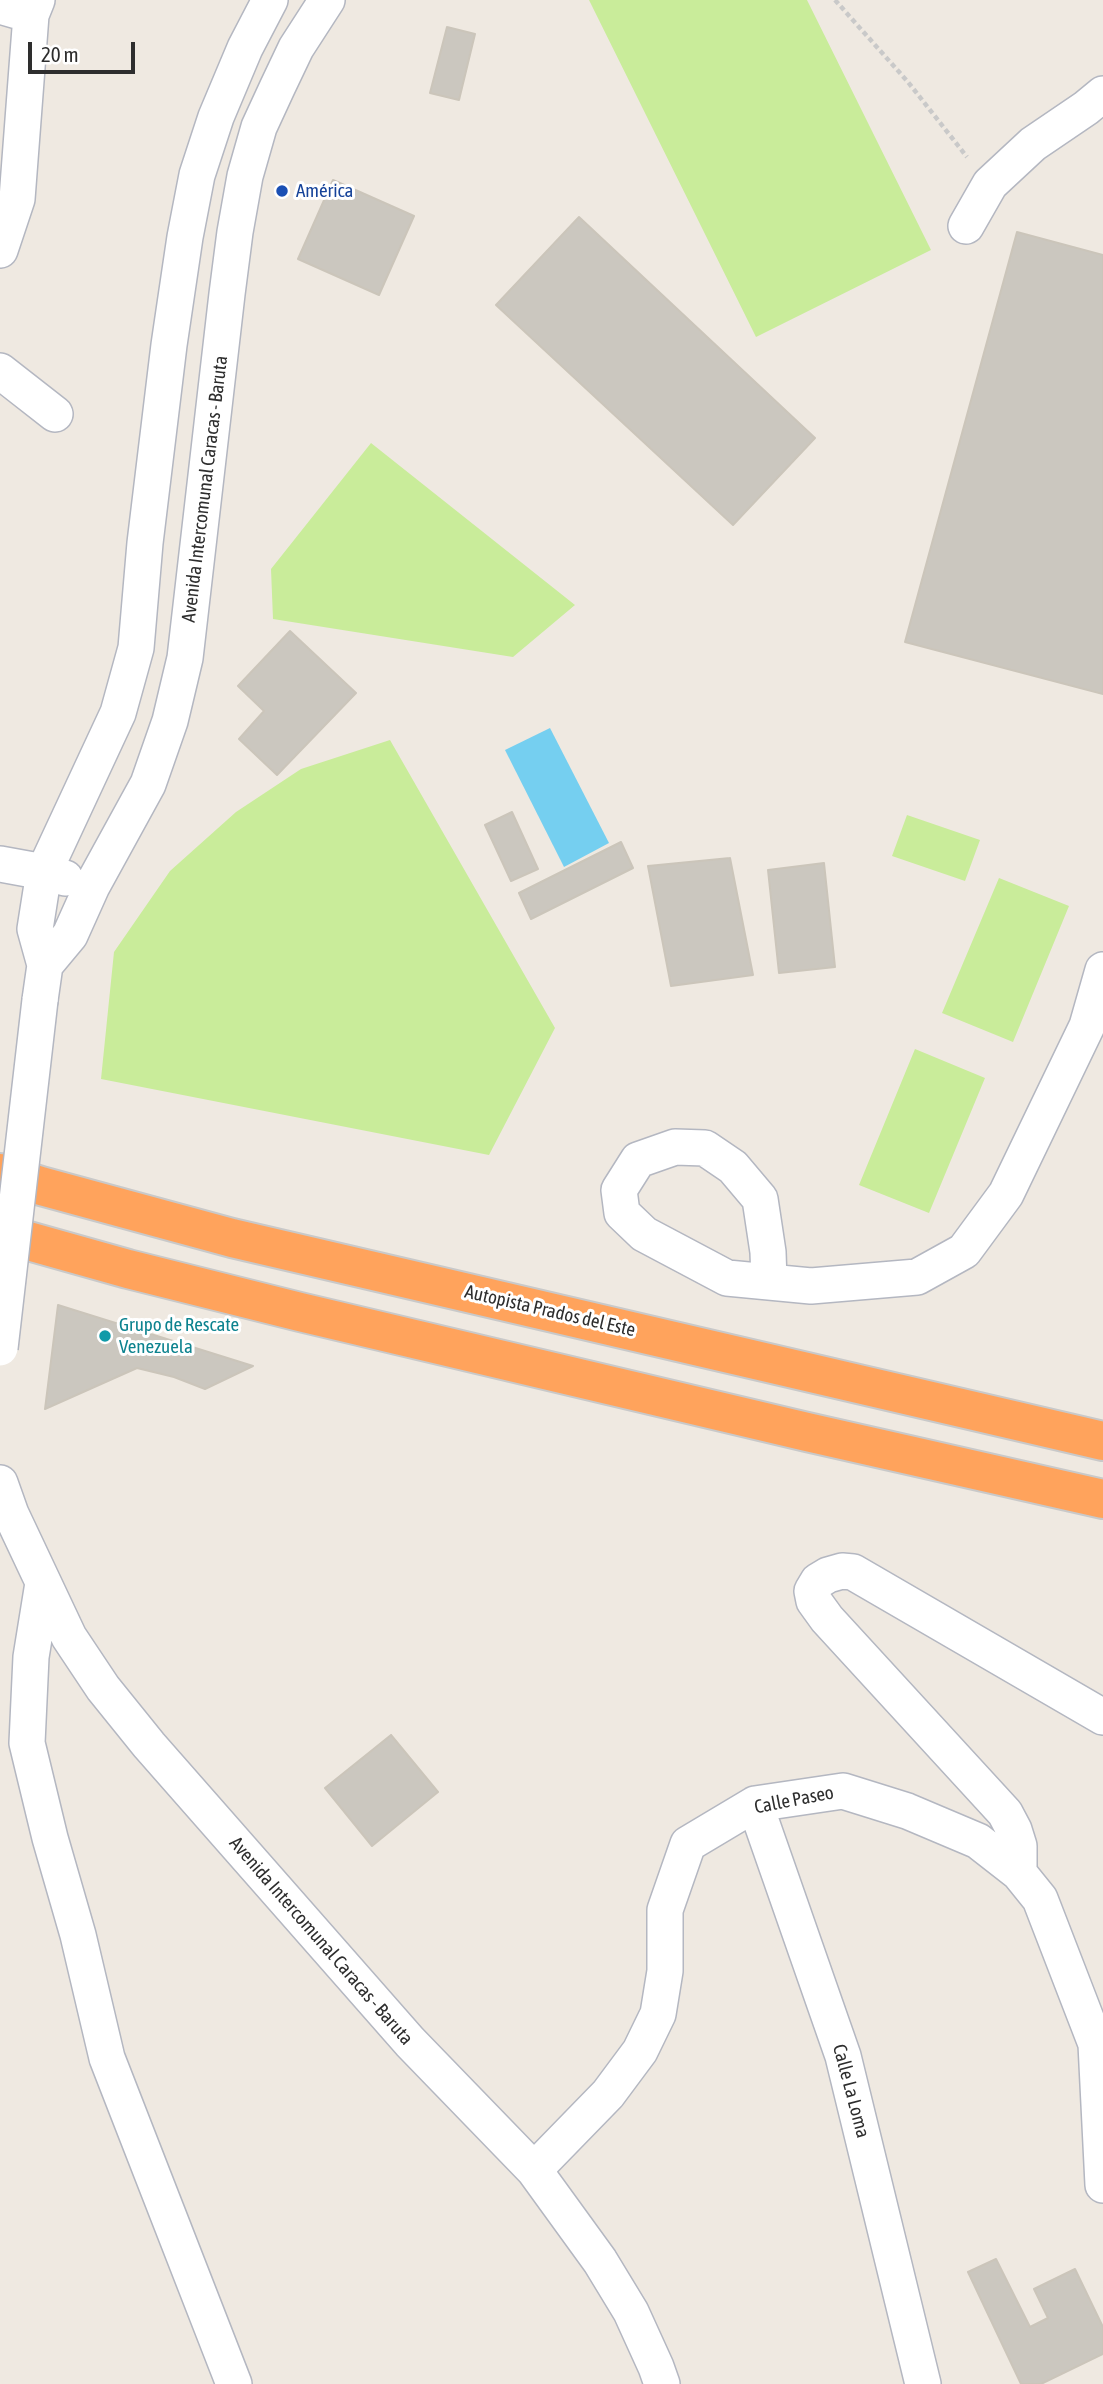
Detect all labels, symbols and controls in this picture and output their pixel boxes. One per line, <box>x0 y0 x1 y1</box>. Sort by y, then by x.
scale bar <box>32 28 138 72</box>
text: 20 m <box>41 42 79 66</box>
place label: América <box>296 180 353 202</box>
marker: América <box>274 183 290 199</box>
street label: Avenida Intercomunal Caracas - Baruta <box>177 354 233 624</box>
street label: Autopista Prados del Este <box>463 1280 637 1342</box>
place label: Grupo de Rescate Venezuela <box>119 1314 239 1358</box>
marker: Grupo de Rescate Venezuela <box>97 1328 113 1344</box>
street label: Calle Paseo <box>752 1781 836 1819</box>
street label: Avenida Intercomunal Caracas - Baruta <box>224 1832 418 2050</box>
street label: Calle La Loma <box>828 2042 874 2140</box>

